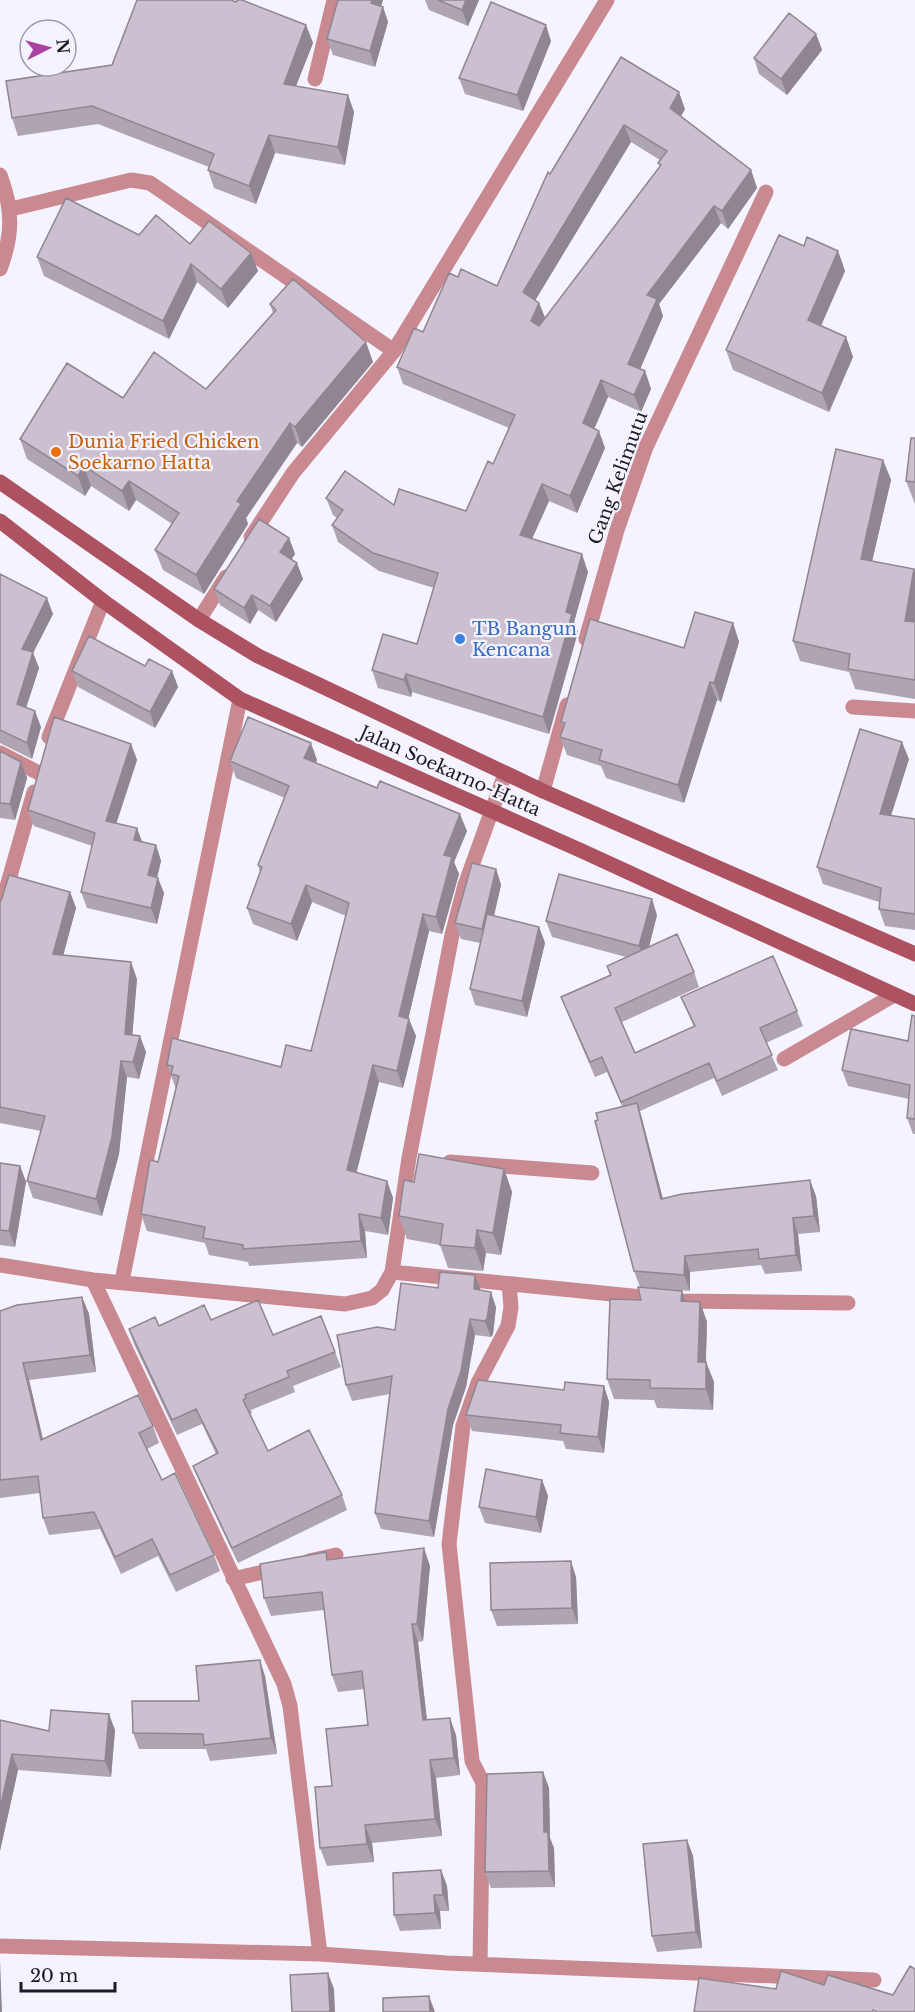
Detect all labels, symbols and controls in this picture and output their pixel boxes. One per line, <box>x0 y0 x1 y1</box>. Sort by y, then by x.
north arrow <box>18 18 78 78</box>
text: N <box>52 38 74 55</box>
street label: Gang Kelimutu <box>584 408 652 548</box>
place label: Dunia Fried Chicken Soekarno Hatta <box>68 431 259 474</box>
marker: Dunia Fried Chicken Soekarno Hatta <box>49 445 63 459</box>
place label: TB Bangun Kencana <box>472 618 577 661</box>
marker: TB Bangun Kencana <box>453 632 467 646</box>
street label: Jalan Soekarno-Hatta <box>354 720 544 821</box>
scale bar <box>21 1955 116 1993</box>
text: 20 m <box>30 1965 78 1987</box>

